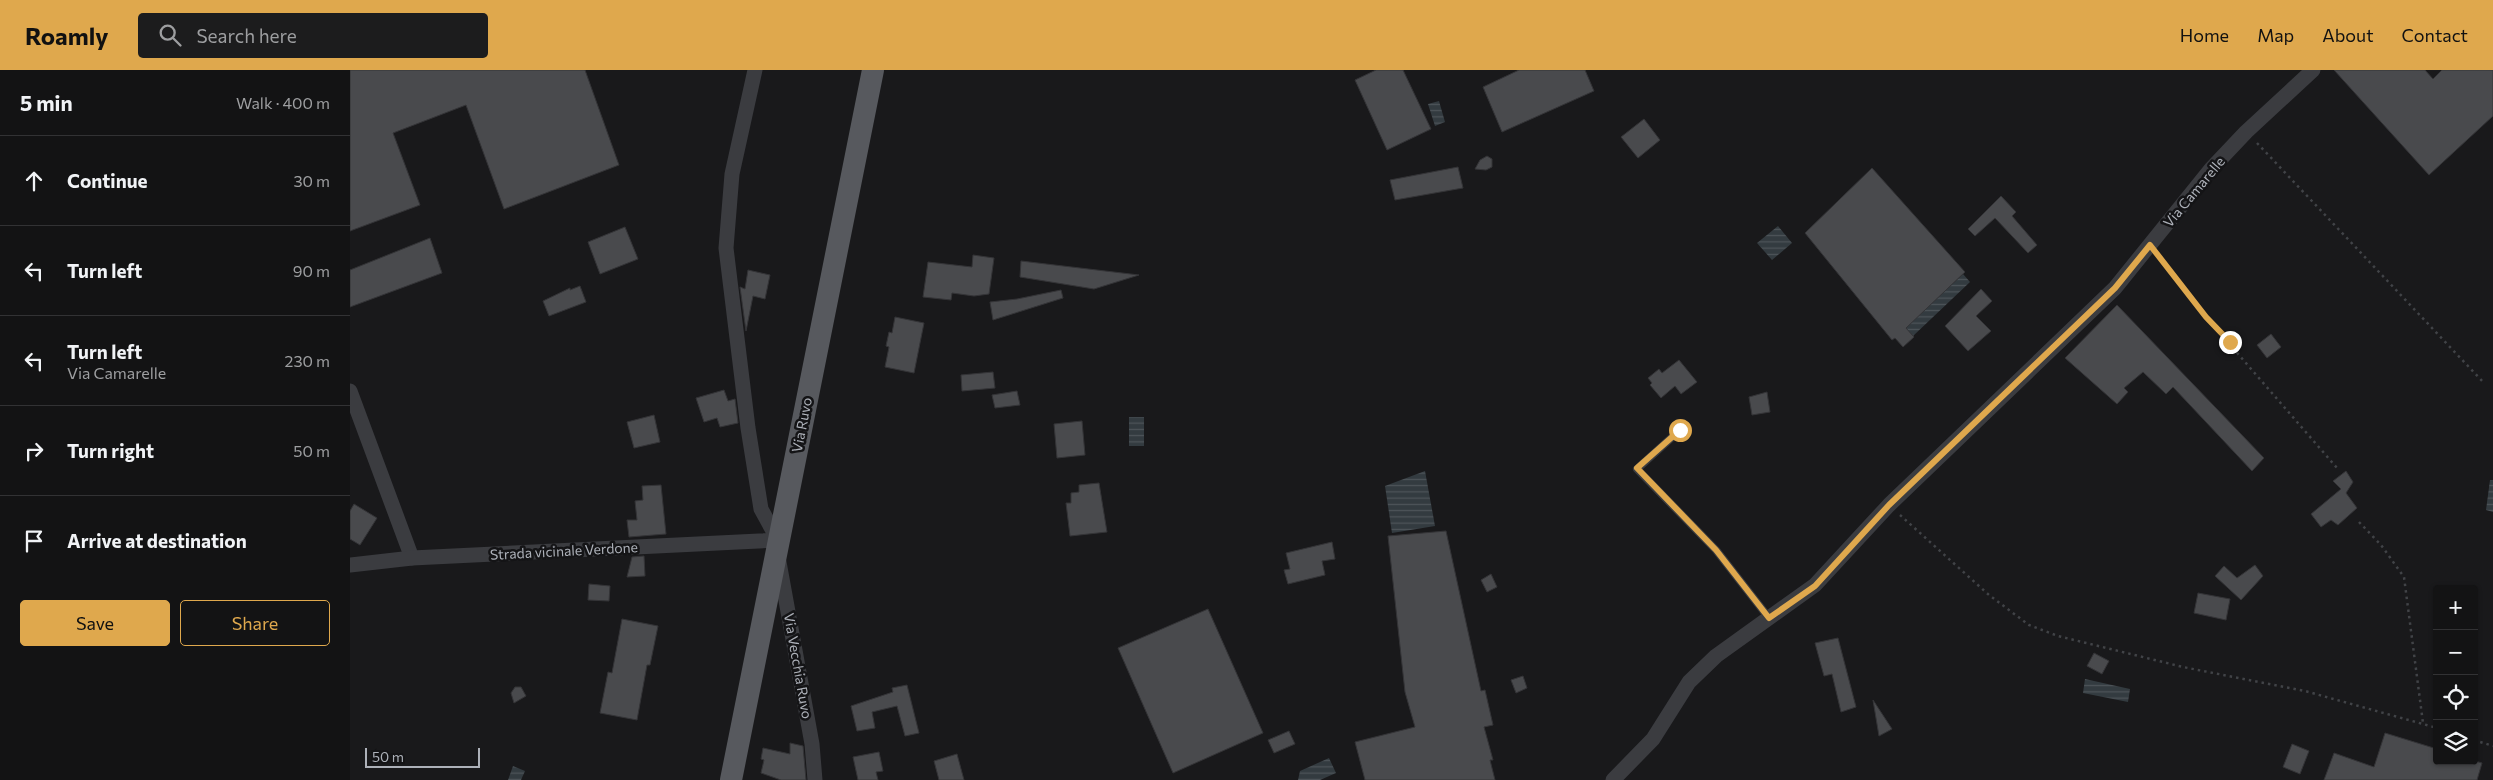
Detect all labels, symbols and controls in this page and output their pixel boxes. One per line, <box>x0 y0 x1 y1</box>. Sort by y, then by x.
search box <box>138 13 488 58</box>
text: Roamly <box>25 21 108 50</box>
icon: search <box>156 21 184 49</box>
text: Search here <box>196 24 297 47</box>
text: Home <box>2180 24 2229 46</box>
text: Map <box>2257 24 2294 46</box>
text: About <box>2322 24 2374 46</box>
text: Contact <box>2402 24 2468 46</box>
text: 5 min <box>20 90 73 115</box>
text: Walk · 400 m <box>236 93 330 112</box>
street label: Via Camarelle <box>2159 153 2228 230</box>
icon: ahead <box>20 167 48 195</box>
text: Continue <box>67 169 147 192</box>
text: 30 m <box>293 171 330 190</box>
icon: left <box>20 257 48 285</box>
text: Turn left <box>67 259 142 282</box>
text: 90 m <box>293 261 330 280</box>
route end <box>2219 331 2242 354</box>
text: Turn left <box>67 340 142 363</box>
icon: left <box>20 347 48 375</box>
text: 230 m <box>285 351 330 370</box>
text: Via Camarelle <box>67 363 166 382</box>
street label: Via Ruvo <box>788 396 815 454</box>
route start <box>1669 419 1692 442</box>
icon: right <box>20 437 48 465</box>
text: Turn right <box>67 439 154 462</box>
text: 50 m <box>293 441 330 460</box>
icon: arrive <box>20 527 48 555</box>
text: Arrive at destination <box>67 529 247 552</box>
street label: Strada vicinale Verdone <box>490 538 638 563</box>
map controls <box>2433 585 2478 765</box>
button: + <box>2433 585 2478 630</box>
button: Save <box>20 600 170 646</box>
button: Share <box>180 600 330 646</box>
street label: Via Vecchia Ruvo <box>781 612 816 720</box>
button: − <box>2433 630 2478 675</box>
button: locate <box>2433 675 2478 720</box>
button: layers <box>2433 720 2478 765</box>
scale bar <box>365 745 480 768</box>
text: 50 m <box>372 748 404 765</box>

